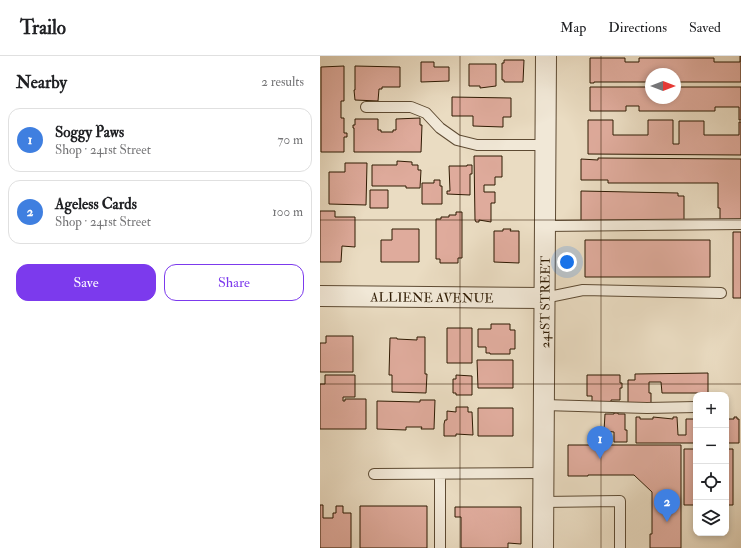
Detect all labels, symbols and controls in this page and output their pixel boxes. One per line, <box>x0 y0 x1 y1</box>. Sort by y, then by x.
text: Trailo <box>20 16 66 40</box>
text: Map <box>560 19 586 36</box>
text: Directions <box>608 19 667 36</box>
text: Saved <box>689 19 721 36</box>
north arrow <box>645 68 681 104</box>
text: Nearby <box>16 72 67 93</box>
text: 2 results <box>261 74 304 90</box>
text: Soggy Paws <box>55 123 124 142</box>
text: 1 <box>28 132 32 148</box>
text: 70 m <box>278 132 303 148</box>
text: Shop · 241st Street <box>55 142 151 158</box>
text: Ageless Cards <box>55 195 137 214</box>
text: 2 <box>27 204 33 220</box>
text: 100 m <box>272 204 303 220</box>
text: Shop · 241st Street <box>55 214 151 230</box>
your location <box>557 252 577 272</box>
street label: 241ST STREET <box>537 255 554 348</box>
button: Save <box>16 264 156 301</box>
button: Share <box>164 264 304 301</box>
street label: ALLIENE AVENUE <box>369 289 494 307</box>
map controls <box>693 392 729 536</box>
button: + <box>693 392 729 428</box>
pin: 1 <box>587 426 613 459</box>
button: − <box>693 428 729 464</box>
button: locate <box>693 464 729 500</box>
pin: 2 <box>654 489 680 522</box>
button: layers <box>693 500 729 536</box>

